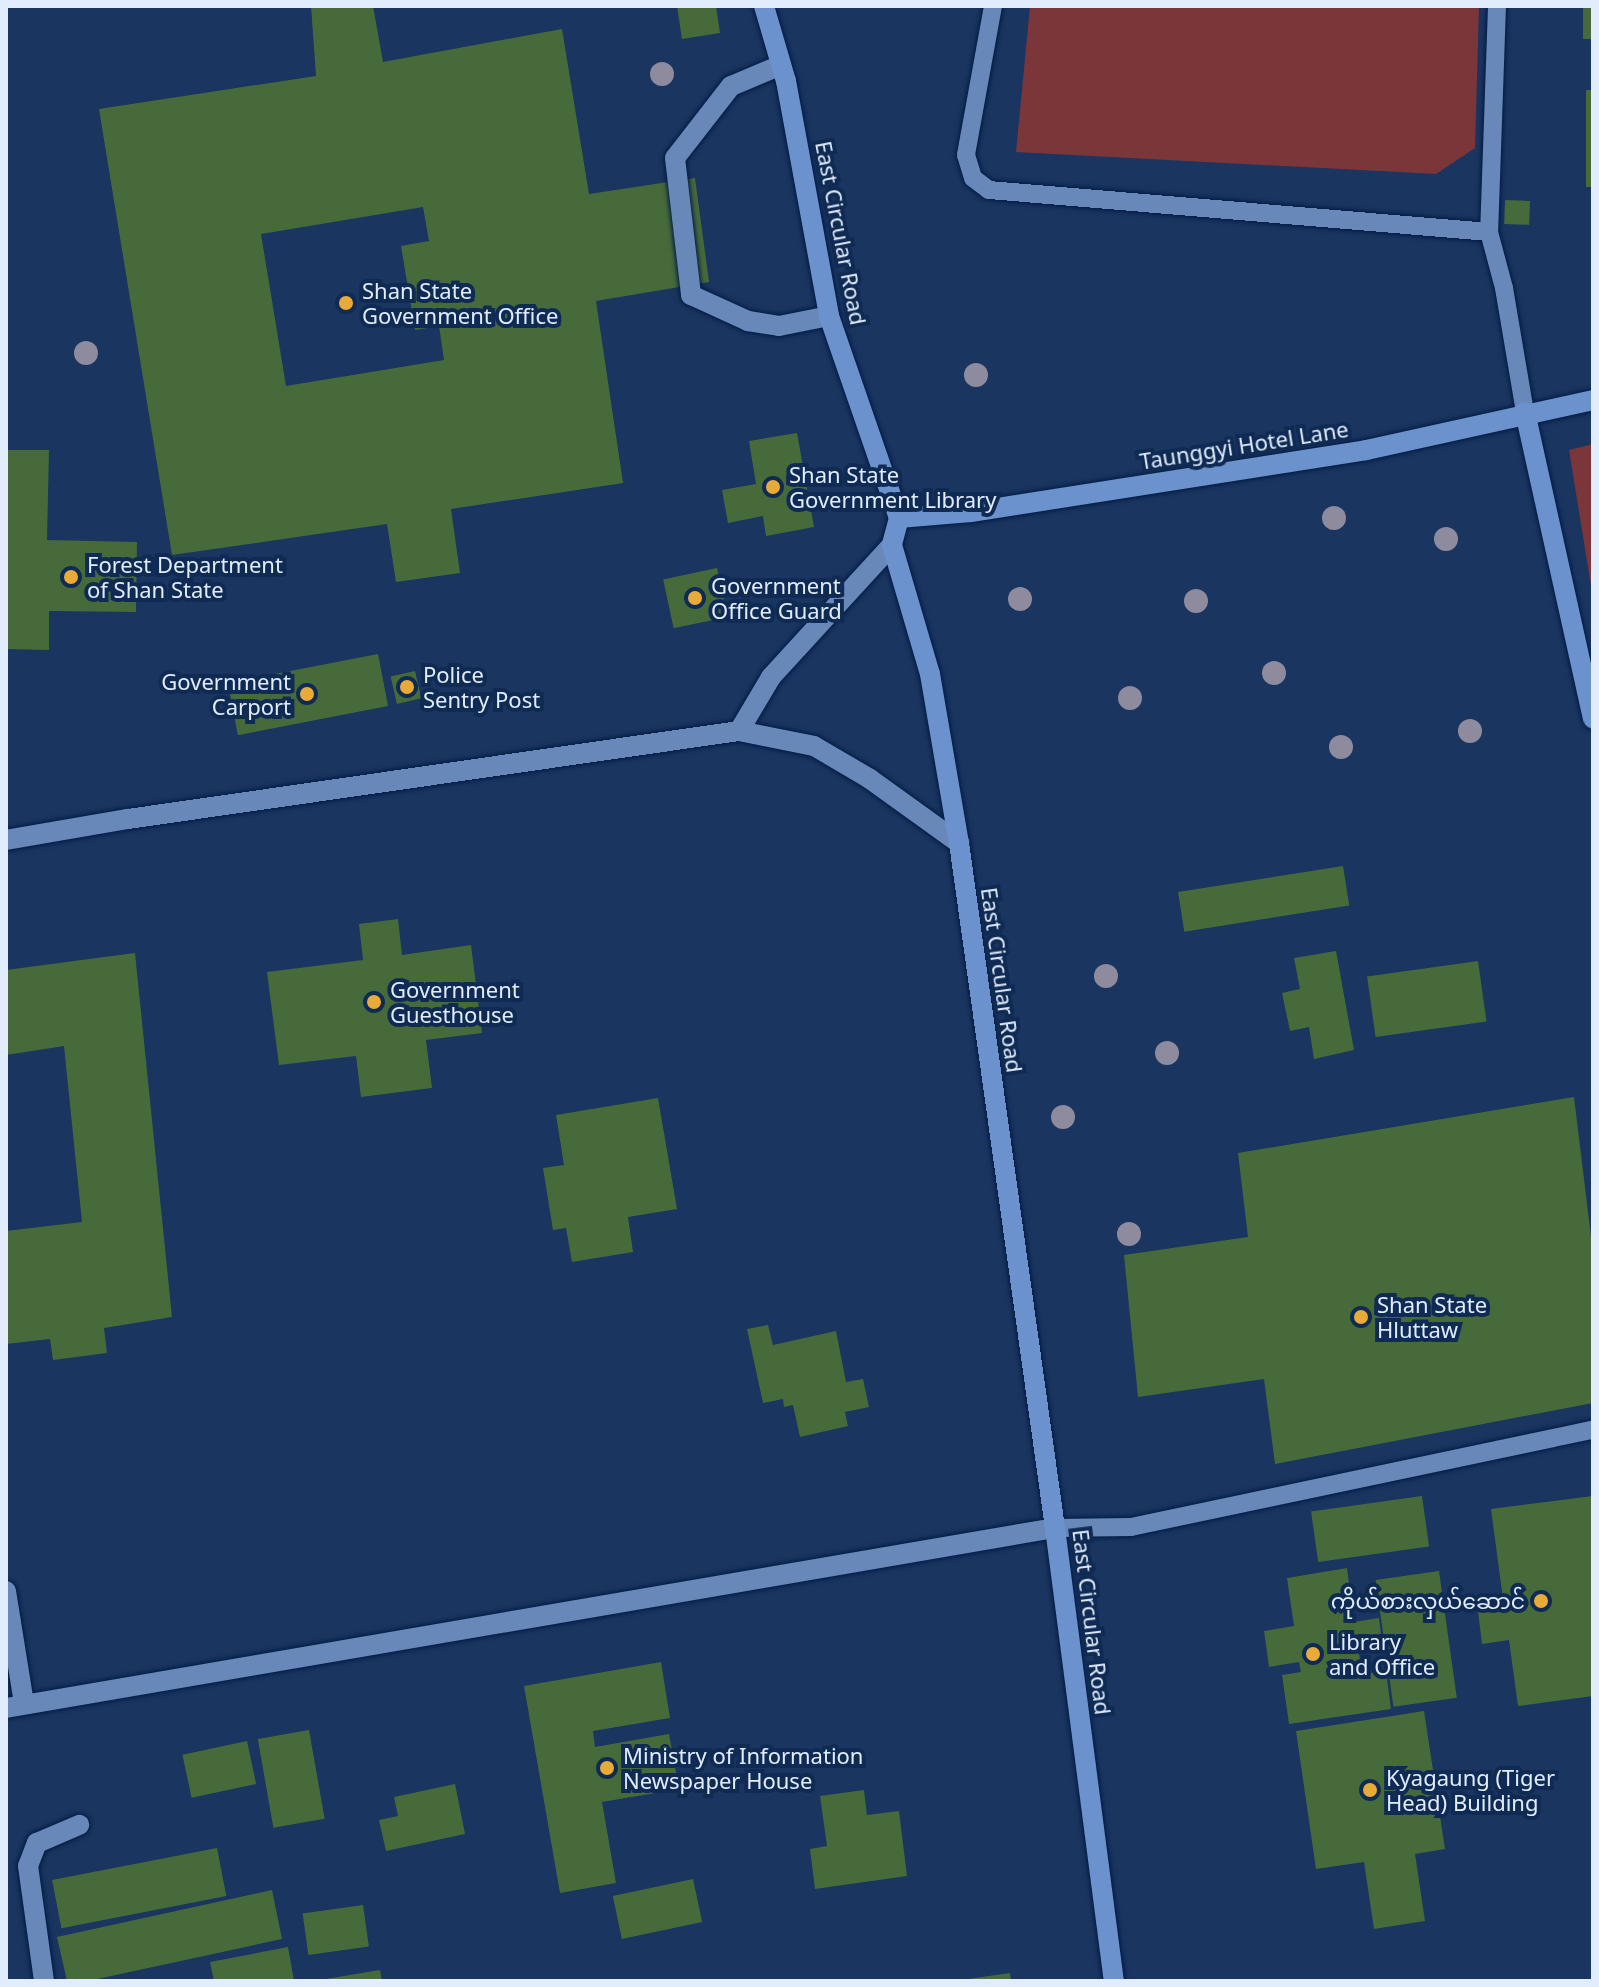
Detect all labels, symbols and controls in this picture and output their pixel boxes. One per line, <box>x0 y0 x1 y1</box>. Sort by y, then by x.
street label: East Circular Road <box>810 139 872 327</box>
place label: Shan State Government Office <box>362 277 558 328</box>
marker: Shan State Government Office <box>337 294 355 312</box>
street label: Taunggyi Hotel Lane <box>1138 415 1350 475</box>
place label: Shan State Government Library <box>789 461 996 512</box>
marker: Shan State Government Library <box>764 478 782 496</box>
place label: Forest Department of Shan State <box>87 551 283 602</box>
marker: Forest Department of Shan State <box>62 568 80 586</box>
place label: Government Office Guard <box>711 572 842 624</box>
marker: Government Office Guard <box>686 589 704 607</box>
place label: Police Sentry Post <box>423 661 540 712</box>
place label: Government Carport <box>161 668 291 720</box>
marker: Police Sentry Post <box>398 678 416 696</box>
marker: Government Carport <box>298 685 316 703</box>
street label: East Circular Road <box>976 886 1028 1074</box>
place label: Government Guesthouse <box>390 976 520 1028</box>
marker: Government Guesthouse <box>365 993 383 1011</box>
place label: Shan State Hluttaw <box>1377 1291 1487 1342</box>
marker: Shan State Hluttaw <box>1352 1308 1370 1326</box>
street label: East Circular Road <box>1068 1528 1116 1716</box>
place label: ကိုယ်စားလှယ်ဆောင် <box>1331 1588 1525 1614</box>
marker: ကိုယ်စားလှယ်ဆောင် <box>1532 1592 1550 1610</box>
place label: Library and Office <box>1329 1628 1435 1680</box>
marker: Library and Office <box>1304 1645 1322 1663</box>
place label: Ministry of Information Newspaper House <box>623 1742 863 1794</box>
marker: Ministry of Information Newspaper House <box>598 1759 616 1777</box>
place label: Kyagaung (Tiger Head) Building <box>1386 1764 1555 1816</box>
marker: Kyagaung (Tiger Head) Building <box>1361 1781 1379 1799</box>

